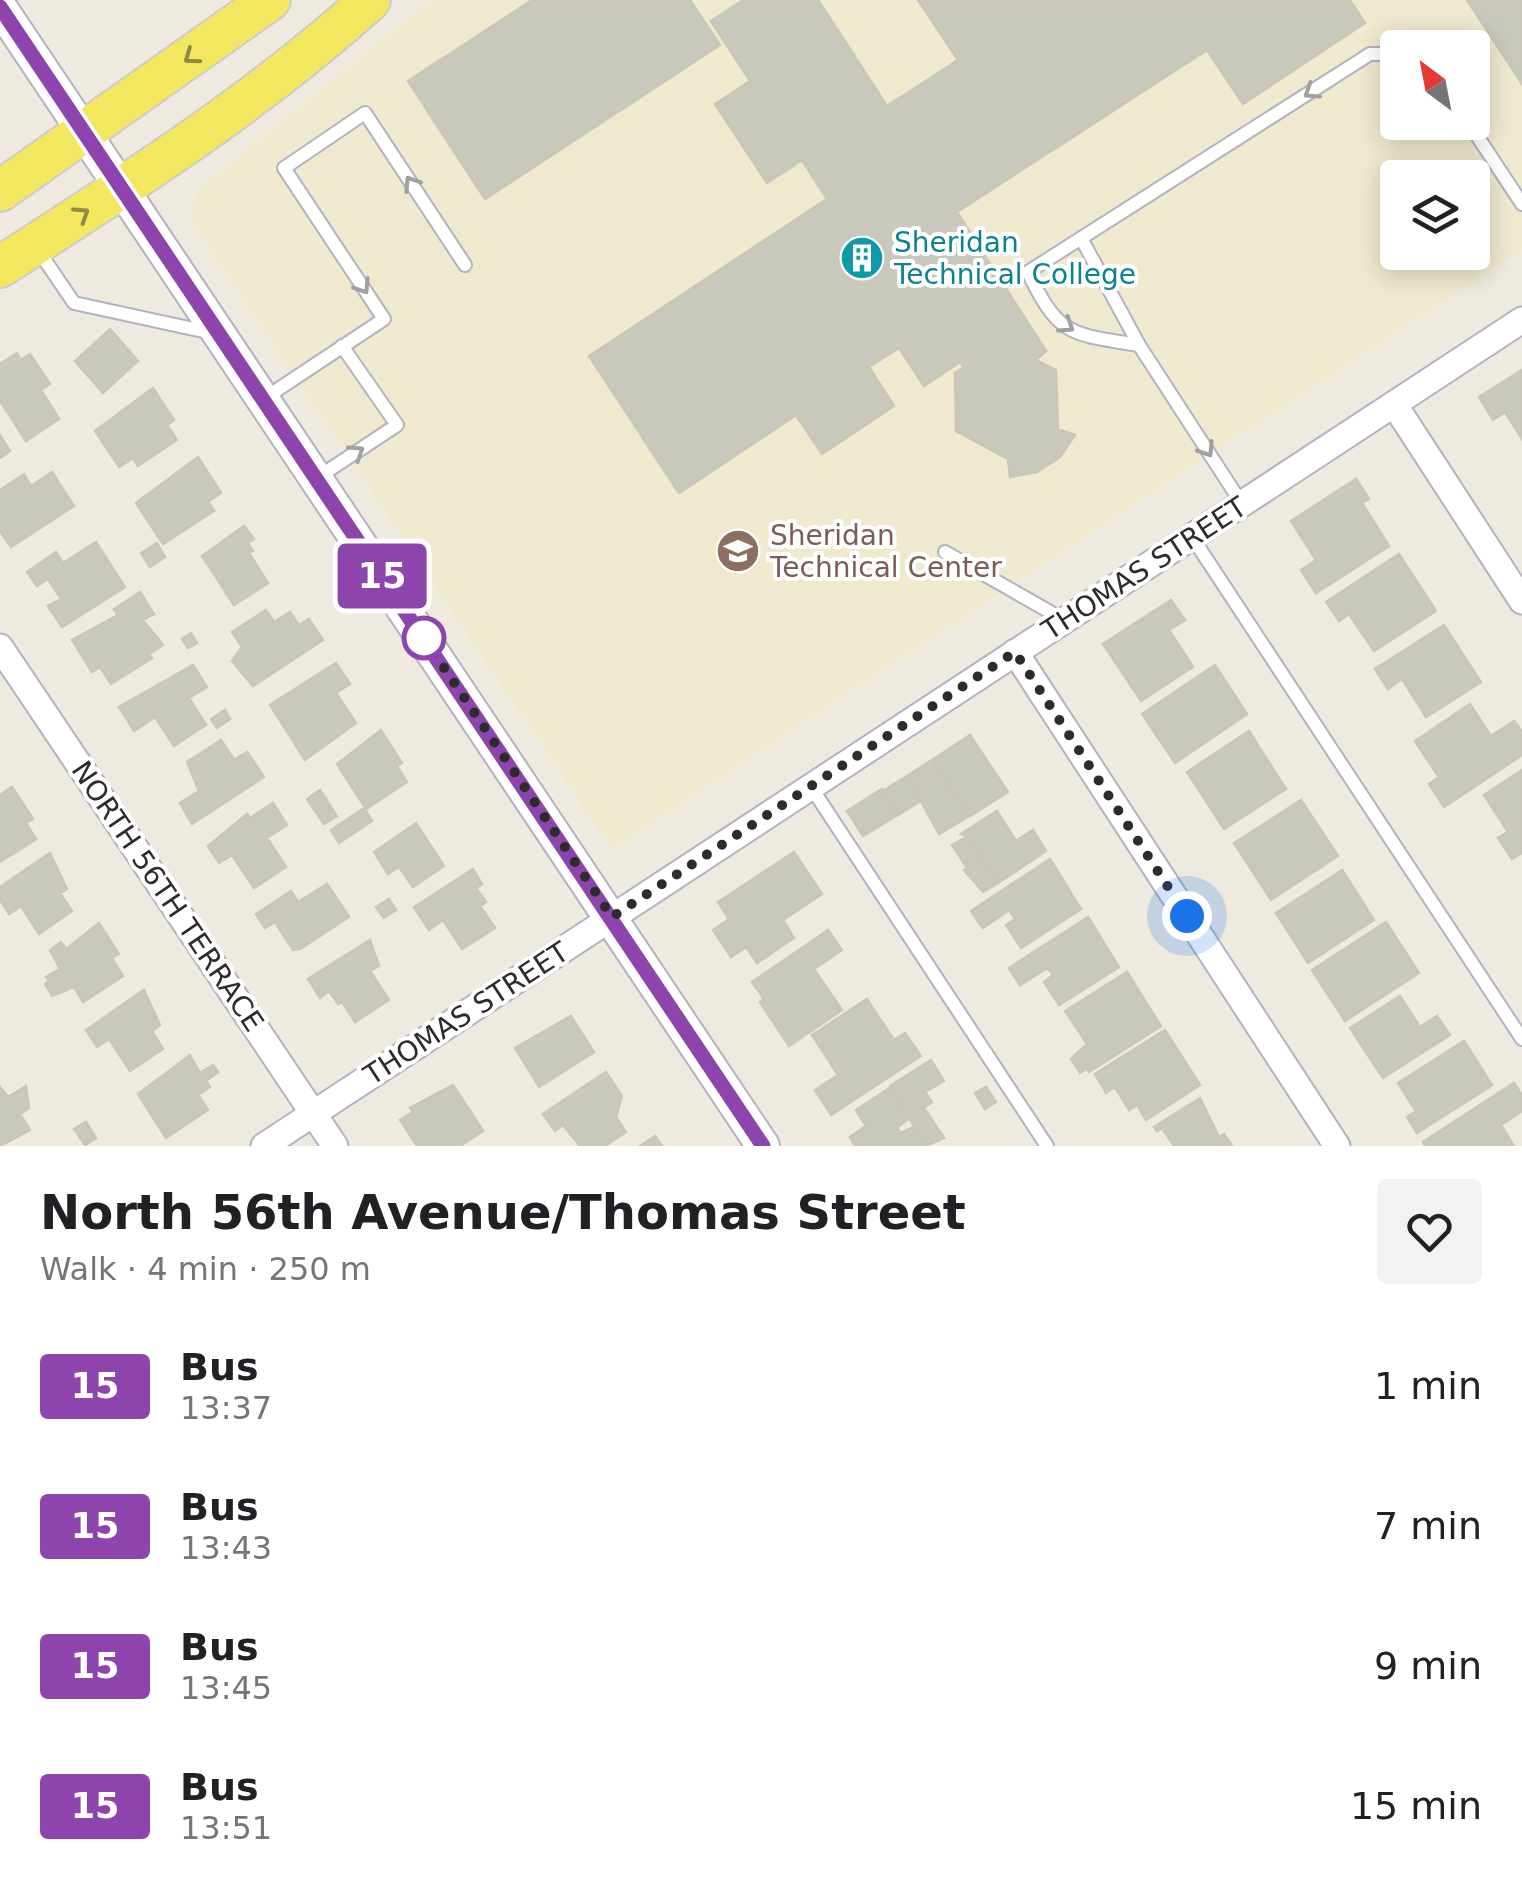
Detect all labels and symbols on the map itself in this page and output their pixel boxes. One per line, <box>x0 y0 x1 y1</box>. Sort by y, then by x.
north arrow <box>1380 30 1490 140</box>
one-way arrow <box>184 46 202 63</box>
one-way arrow <box>1304 79 1322 98</box>
one-way arrow <box>404 176 423 194</box>
one-way arrow <box>71 208 89 227</box>
place label: Sheridan Technical College <box>893 226 1136 291</box>
building icon: Sheridan Technical College <box>839 235 885 281</box>
one-way arrow <box>351 276 369 295</box>
one-way arrow <box>1056 314 1074 333</box>
one-way arrow <box>1195 439 1214 457</box>
one-way arrow <box>346 445 364 464</box>
street label: THOMAS STREET <box>1035 490 1253 647</box>
place label: Sheridan Technical Center <box>769 519 1002 584</box>
school or university icon: Sheridan Technical Center <box>715 528 761 574</box>
line badge: 15 <box>337 544 427 608</box>
unlabelled marker <box>403 617 445 659</box>
street label: NORTH 56TH TERRACE <box>65 755 270 1038</box>
your location <box>1162 891 1212 941</box>
street label: THOMAS STREET <box>357 935 575 1092</box>

